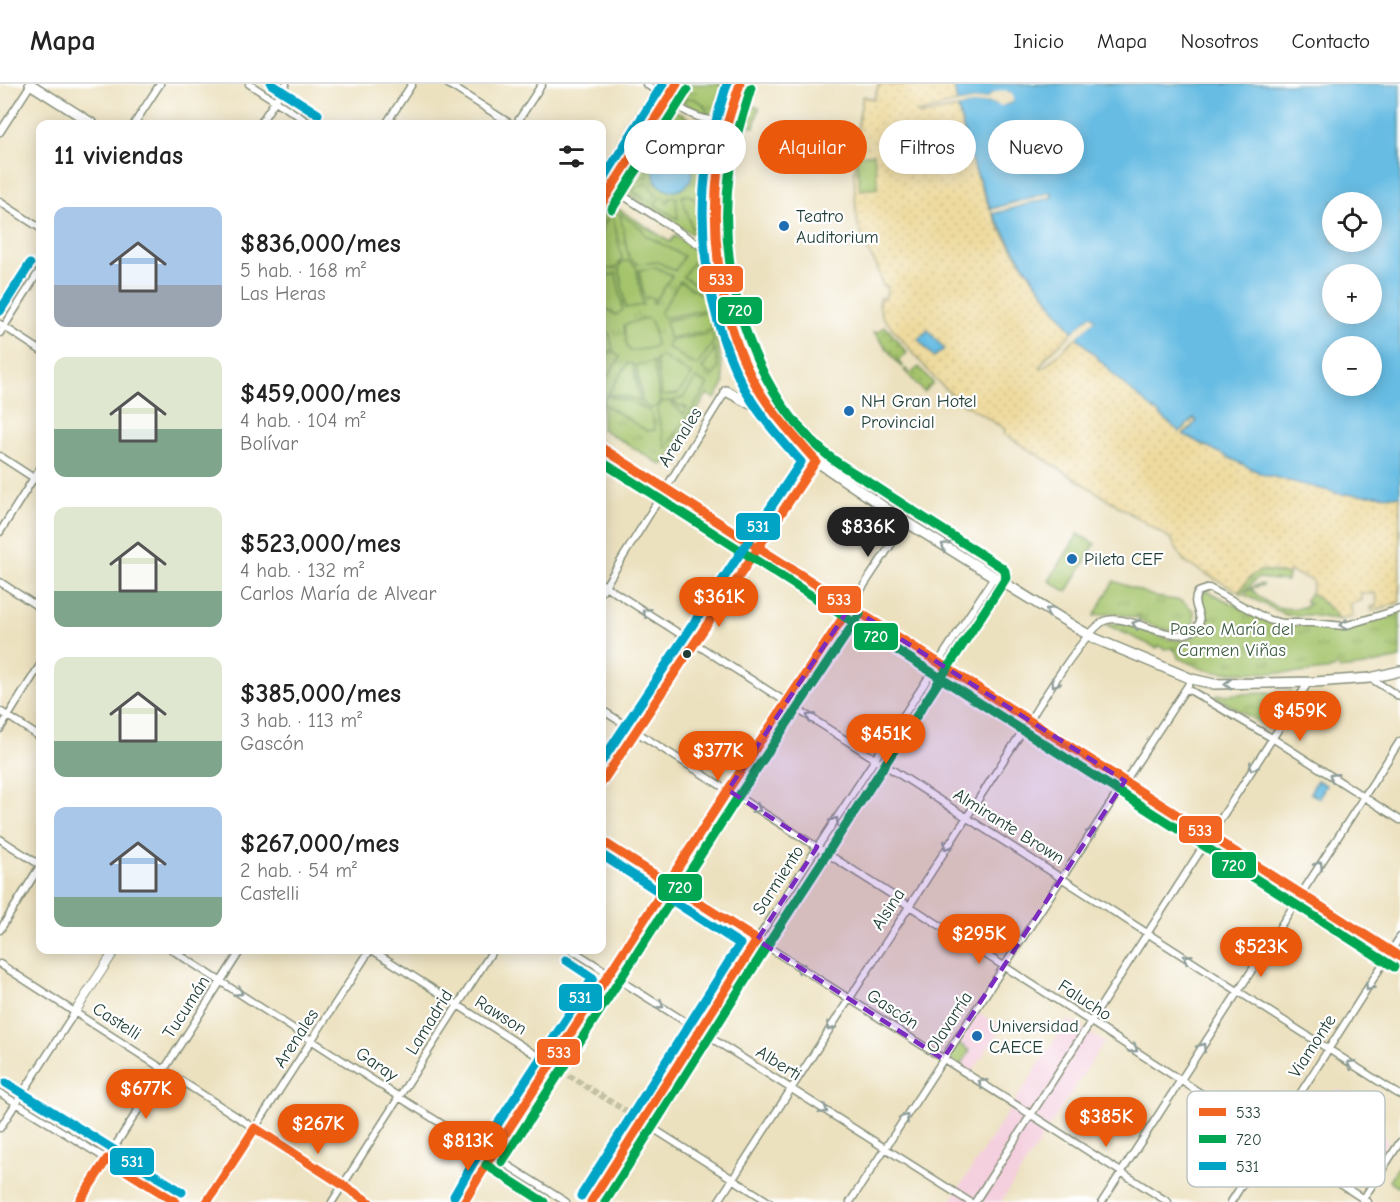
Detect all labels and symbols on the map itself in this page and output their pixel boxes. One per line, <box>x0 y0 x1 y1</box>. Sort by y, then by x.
place label: Teatro Auditorium <box>796 206 879 248</box>
marker: Teatro Auditorium <box>777 219 791 233</box>
line badge: 533 <box>698 265 744 293</box>
text: 533 <box>709 271 733 289</box>
line badge: 720 <box>717 296 763 325</box>
text: 720 <box>728 302 752 320</box>
place label: NH Gran Hotel Provincial <box>861 391 977 433</box>
street label: Arenales <box>654 404 707 471</box>
marker: NH Gran Hotel Provincial <box>842 404 856 418</box>
pin: $836K <box>826 507 910 558</box>
line badge: 531 <box>735 512 781 541</box>
text: 531 <box>747 518 769 536</box>
one-way arrow <box>940 542 951 553</box>
place label: Pileta CEF <box>1084 549 1164 570</box>
marker: Pileta CEF <box>1065 552 1079 566</box>
pin: $361K <box>677 577 761 628</box>
line badge: 533 <box>817 585 862 614</box>
text: 533 <box>827 591 851 609</box>
one-way arrow <box>1045 607 1055 619</box>
one-way arrow <box>642 608 653 619</box>
one-way arrow <box>1132 618 1142 631</box>
one-way arrow <box>1339 618 1349 631</box>
park label: Paseo María del Carmen Viñas <box>1170 619 1294 661</box>
line badge: 720 <box>853 622 899 651</box>
text: 720 <box>864 628 888 646</box>
unlabelled marker <box>681 648 693 660</box>
one-way arrow <box>1051 676 1062 687</box>
one-way arrow <box>1224 678 1233 690</box>
pin: $459K <box>1258 691 1342 742</box>
one-way arrow <box>806 713 817 724</box>
pin: $451K <box>844 714 928 765</box>
pin: $377K <box>676 731 760 782</box>
one-way arrow <box>1250 761 1261 772</box>
one-way arrow <box>1329 773 1340 784</box>
street label: Almirante Brown <box>949 784 1068 869</box>
one-way arrow <box>751 801 762 812</box>
line badge: 533 <box>1178 815 1223 844</box>
one-way arrow <box>828 816 839 827</box>
text: 533 <box>1188 822 1212 840</box>
one-way arrow <box>1085 827 1096 838</box>
one-way arrow <box>943 840 955 850</box>
street label: Sarmiento <box>748 842 809 919</box>
line badge: 720 <box>1211 851 1257 879</box>
text: 720 <box>1222 857 1246 875</box>
one-way arrow <box>1312 861 1323 872</box>
line badge: 720 <box>657 873 703 902</box>
text: 720 <box>668 879 692 897</box>
street label: Alsina <box>867 885 910 934</box>
pin: $295K <box>937 914 1021 965</box>
pin: $523K <box>1219 927 1303 978</box>
one-way arrow <box>1182 955 1193 966</box>
one-way arrow <box>795 963 806 974</box>
street label: Tucumán <box>158 972 214 1043</box>
street label: Falucho <box>1054 975 1115 1025</box>
one-way arrow <box>1365 980 1376 991</box>
line badge: 531 <box>558 983 603 1012</box>
one-way arrow <box>233 985 244 996</box>
street label: Gascón <box>863 985 923 1034</box>
street label: Lamadrid <box>401 986 458 1059</box>
street label: Olavarría <box>922 988 977 1057</box>
text: 531 <box>569 989 591 1007</box>
street label: Rawson <box>471 991 531 1040</box>
street label: Castelli <box>89 998 145 1045</box>
one-way arrow <box>654 998 664 1010</box>
street label: Arenales <box>270 1005 323 1072</box>
street label: Viamonte <box>1284 1011 1341 1082</box>
place label: Universidad CAECE <box>989 1016 1079 1058</box>
one-way arrow <box>827 1021 838 1032</box>
marker: Universidad CAECE <box>970 1029 984 1043</box>
line badge: 533 <box>536 1038 581 1066</box>
street label: Alberti <box>752 1041 805 1085</box>
one-way arrow <box>1128 1042 1138 1054</box>
street label: Garay <box>352 1043 403 1087</box>
one-way arrow <box>1195 1043 1206 1054</box>
text: 533 <box>547 1044 571 1062</box>
one-way arrow <box>1346 1060 1357 1071</box>
pin: $677K <box>104 1069 188 1120</box>
one-way arrow <box>977 1079 988 1090</box>
legend <box>1187 1091 1385 1187</box>
pin: $385K <box>1064 1097 1148 1148</box>
one-way arrow <box>818 1102 829 1113</box>
pin: $267K <box>276 1104 360 1155</box>
text: 533 <box>1236 1104 1261 1122</box>
one-way arrow <box>898 1114 909 1125</box>
pin: $813K <box>426 1121 510 1172</box>
text: 720 <box>1236 1131 1262 1149</box>
line badge: 531 <box>109 1147 155 1176</box>
text: 531 <box>121 1153 143 1171</box>
text: 531 <box>1236 1158 1259 1176</box>

